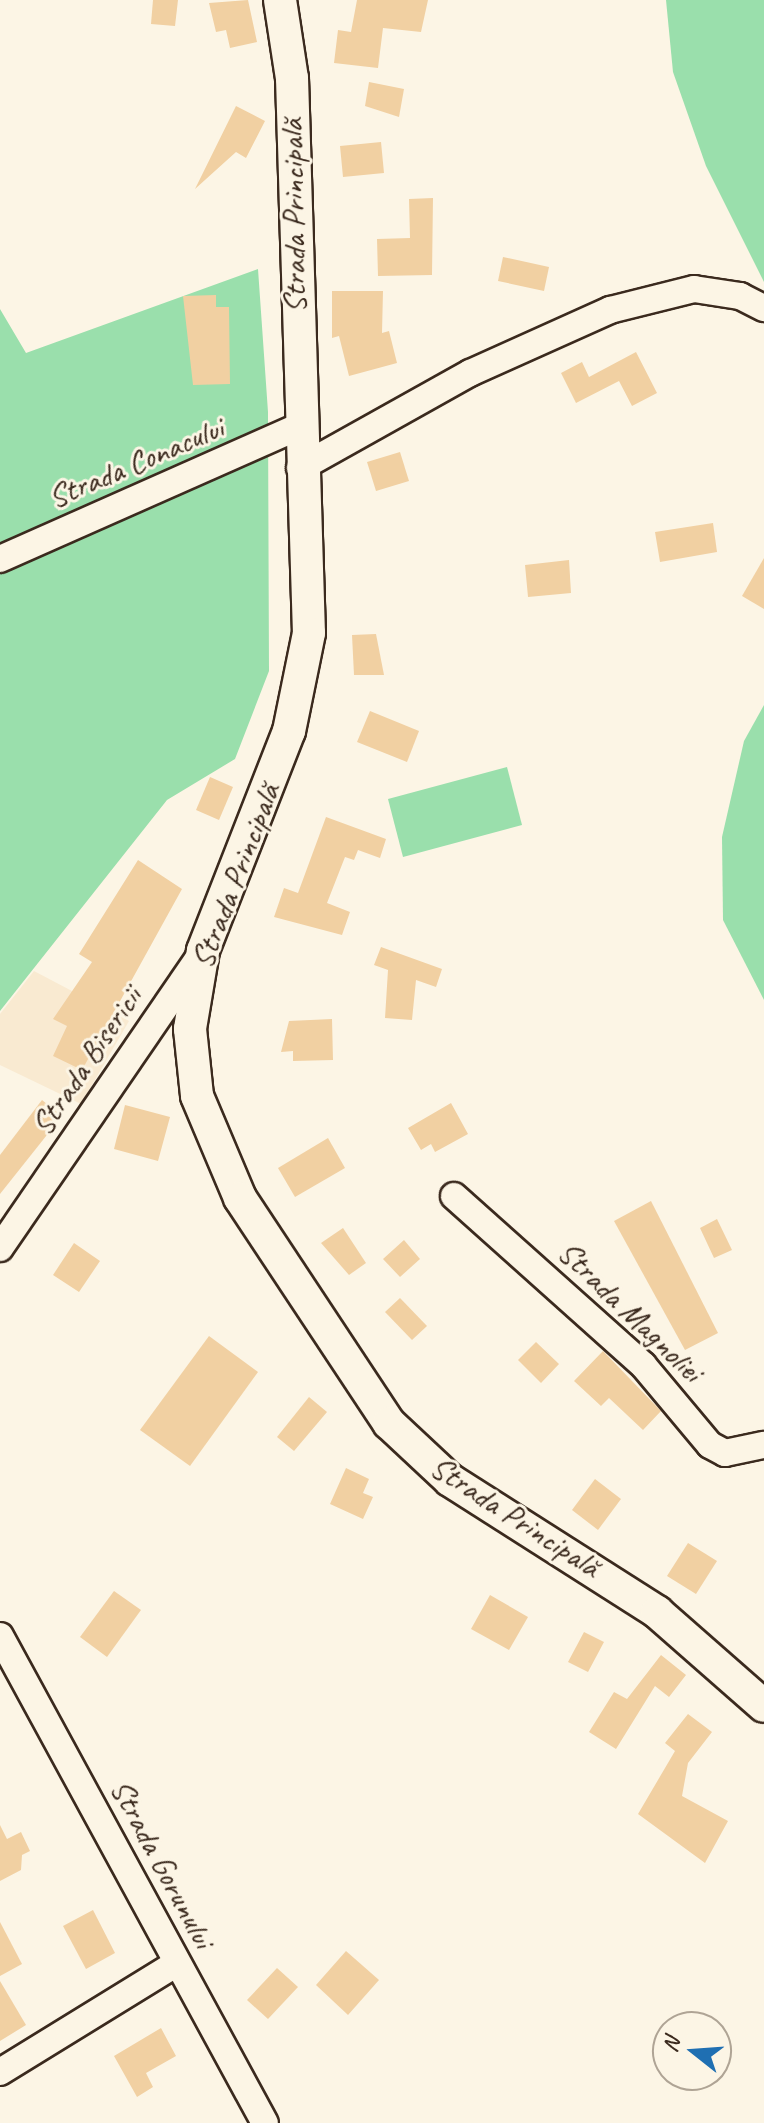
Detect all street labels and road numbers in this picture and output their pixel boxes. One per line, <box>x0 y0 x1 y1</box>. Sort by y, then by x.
street label: Strada Principală <box>273 118 315 314</box>
street label: Strada Conacului <box>43 409 229 517</box>
street label: Strada Principală <box>183 778 289 974</box>
street label: Strada Bisericii <box>23 979 151 1143</box>
street label: Strada Magnoliei <box>549 1233 711 1391</box>
street label: Strada Principală <box>423 1448 607 1586</box>
street label: Strada Gorunului <box>102 1773 222 1955</box>

